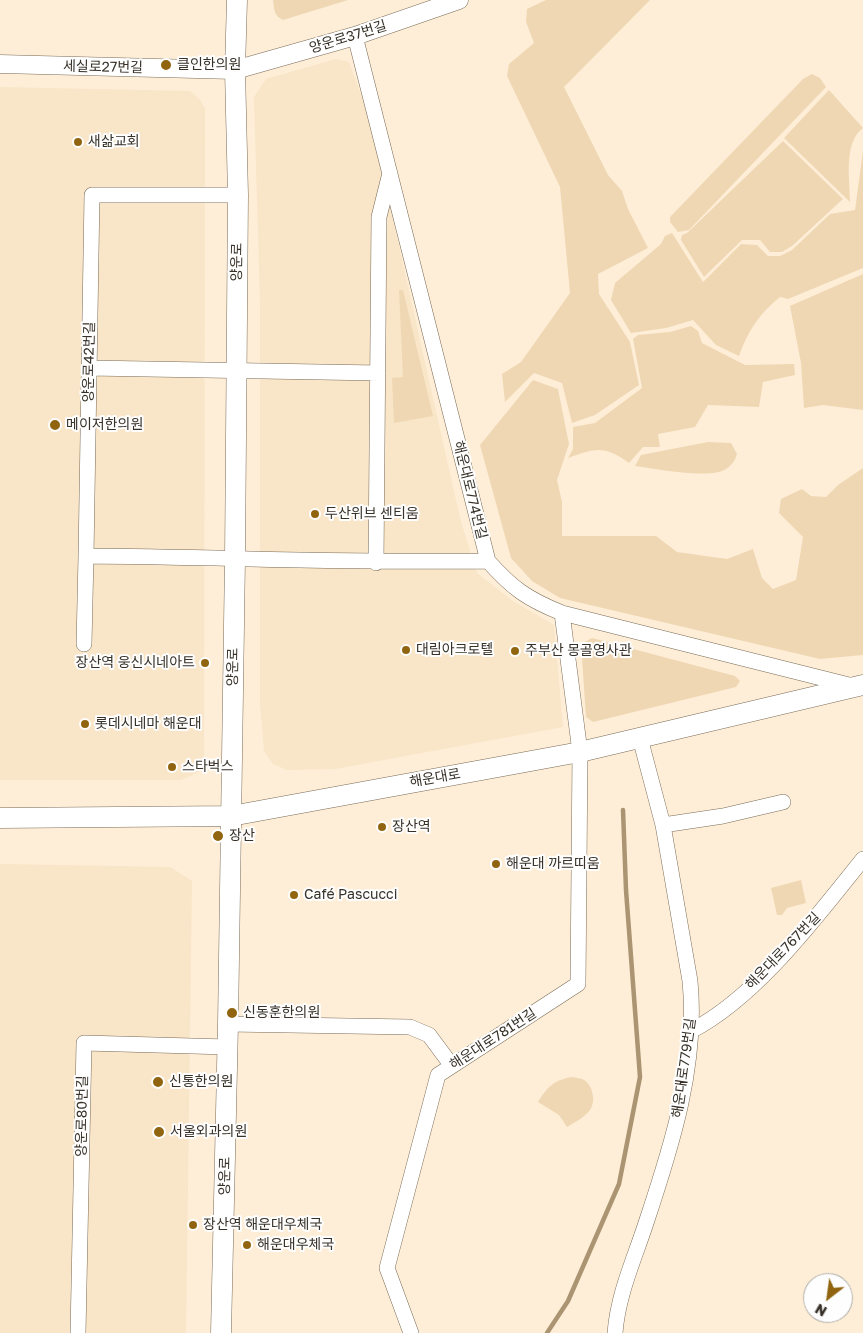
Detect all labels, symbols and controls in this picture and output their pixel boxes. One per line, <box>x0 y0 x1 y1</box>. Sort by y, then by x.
street label: 양운로37번길 <box>307 17 389 57</box>
place label: 클인한의원 <box>177 57 241 73</box>
street label: 세실로27번길 <box>63 58 143 76</box>
marker: 클인한의원 <box>159 58 173 72</box>
place label: 새삶교회 <box>88 134 140 150</box>
marker: 새삶교회 <box>72 136 84 148</box>
street label: 양운로 <box>228 243 246 281</box>
street label: 양운로42번길 <box>80 321 98 403</box>
place label: 메이저한의원 <box>66 417 143 433</box>
marker: 메이저한의원 <box>48 418 62 432</box>
street label: 해운대로774번길 <box>450 439 490 541</box>
place label: 두산위브 센티움 <box>325 506 419 522</box>
marker: 두산위브 센티움 <box>309 508 321 520</box>
place label: 대림아크로텔 <box>416 642 493 658</box>
place label: 주부산 몽골영사관 <box>525 643 632 659</box>
marker: 대림아크로텔 <box>400 644 412 656</box>
marker: 주부산 몽골영사관 <box>509 645 521 657</box>
street label: 양운로 <box>224 648 242 686</box>
place label: 장산역 웅신시네아트 <box>76 655 195 671</box>
marker: 장산역 웅신시네아트 <box>199 657 211 669</box>
place label: 롯데시네마 해운대 <box>95 716 202 732</box>
marker: 롯데시네마 해운대 <box>79 718 91 730</box>
place label: 스타벅스 <box>182 759 234 775</box>
marker: 스타벅스 <box>166 761 178 773</box>
street label: 해운대로 <box>408 765 462 791</box>
place label: 장산역 <box>392 819 431 835</box>
marker: 장산역 <box>376 821 388 833</box>
place label: 장산 <box>229 828 255 844</box>
marker: 장산 <box>211 829 225 843</box>
place label: 해운대 까르띠움 <box>506 856 600 872</box>
marker: 해운대 까르띠움 <box>490 858 502 870</box>
place label: Café Pascucci <box>304 887 397 903</box>
marker: Café Pascucci <box>288 889 300 901</box>
street label: 해운대로767번길 <box>742 909 824 993</box>
place label: 신동훈한의원 <box>243 1005 320 1021</box>
street label: 해운대로781번길 <box>446 1005 540 1073</box>
marker: 신동훈한의원 <box>225 1006 239 1020</box>
street label: 해운대로779번길 <box>669 1017 699 1119</box>
place label: 신통한의원 <box>169 1074 233 1090</box>
street label: 양운로80번길 <box>73 1075 91 1157</box>
marker: 신통한의원 <box>151 1075 165 1089</box>
place label: 서울외과의원 <box>170 1124 247 1140</box>
marker: 서울외과의원 <box>152 1125 166 1139</box>
street label: 양운로 <box>216 1157 234 1195</box>
place label: 장산역 해운대우체국 <box>203 1217 322 1233</box>
marker: 장산역 해운대우체국 <box>187 1219 199 1231</box>
place label: 해운대우체국 <box>257 1237 334 1253</box>
marker: 해운대우체국 <box>241 1239 253 1251</box>
north arrow <box>803 1273 853 1323</box>
text: N <box>812 1301 830 1321</box>

